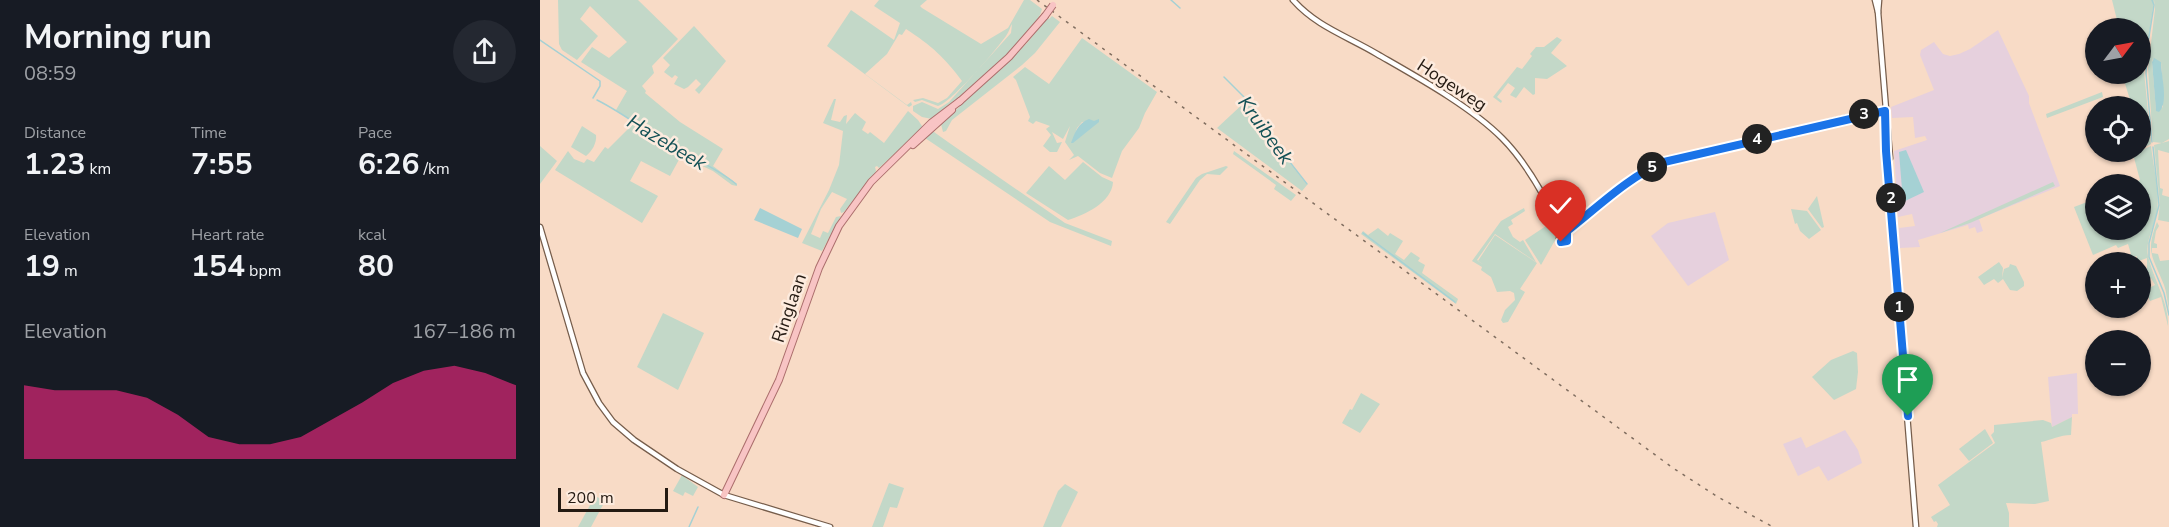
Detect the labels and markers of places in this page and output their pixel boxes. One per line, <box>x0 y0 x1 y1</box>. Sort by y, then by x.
pin: 3 <box>1849 99 1879 129</box>
pin: 4 <box>1742 124 1772 154</box>
pin: 5 <box>1637 152 1667 182</box>
pin <box>1535 180 1586 242</box>
pin: 2 <box>1876 183 1906 213</box>
pin: 1 <box>1884 292 1914 322</box>
pin <box>1882 354 1933 416</box>

